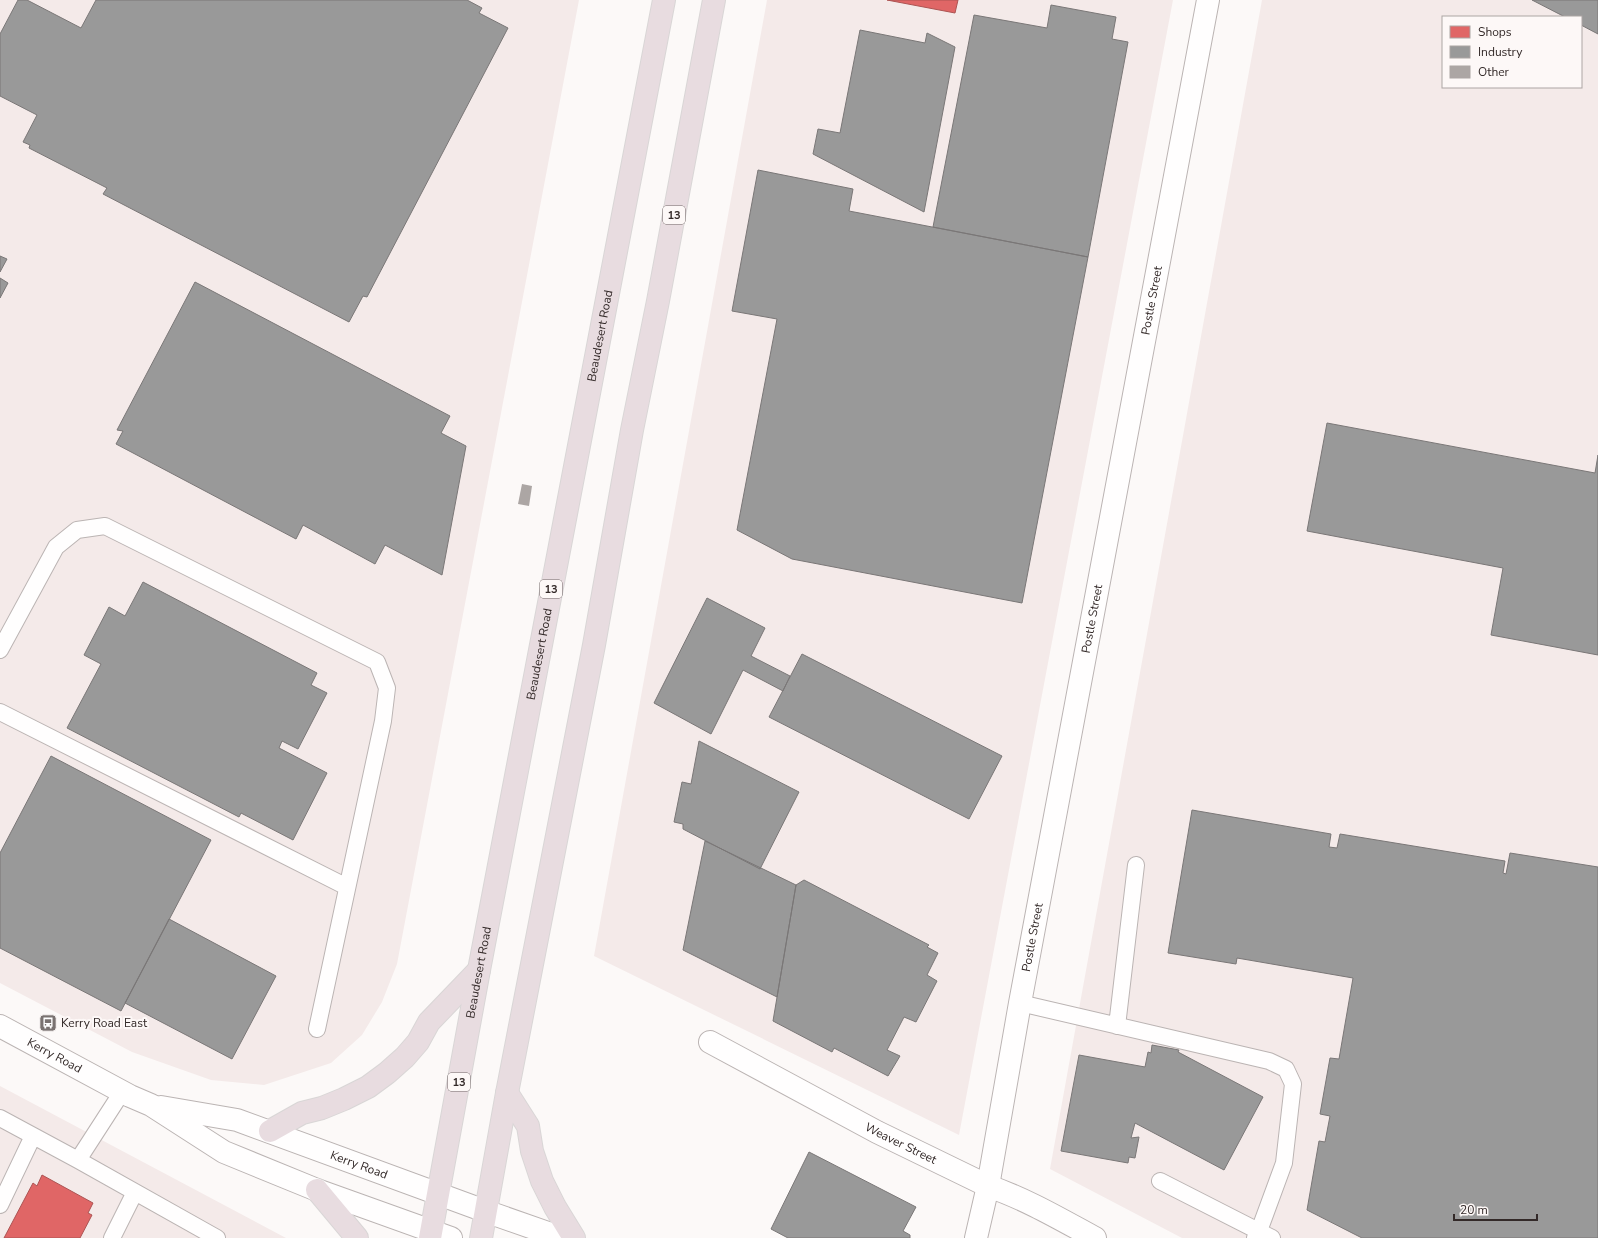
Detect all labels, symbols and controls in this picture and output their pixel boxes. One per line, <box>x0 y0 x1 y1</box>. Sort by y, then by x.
legend <box>1442 16 1582 88</box>
text: Shops <box>1478 24 1512 40</box>
text: Industry <box>1478 44 1523 60</box>
text: Other <box>1478 64 1510 80</box>
road number: 13 <box>663 206 685 224</box>
street label: Postle Street <box>1137 264 1166 336</box>
street label: Beaudesert Road <box>583 289 617 383</box>
road number: 13 <box>540 580 562 598</box>
street label: Postle Street <box>1078 582 1106 655</box>
street label: Beaudesert Road <box>523 607 556 701</box>
street label: Postle Street <box>1018 901 1047 973</box>
street label: Beaudesert Road <box>462 925 495 1020</box>
bus stop icon: Kerry Road East <box>38 1013 58 1033</box>
place label: Kerry Road East <box>61 1015 148 1031</box>
street label: Kerry Road <box>24 1034 85 1077</box>
road number: 13 <box>448 1073 470 1091</box>
street label: Weaver Street <box>862 1119 940 1168</box>
street label: Kerry Road <box>328 1147 390 1183</box>
scale bar <box>1454 1196 1537 1222</box>
text: 20 m <box>1460 1202 1488 1218</box>

